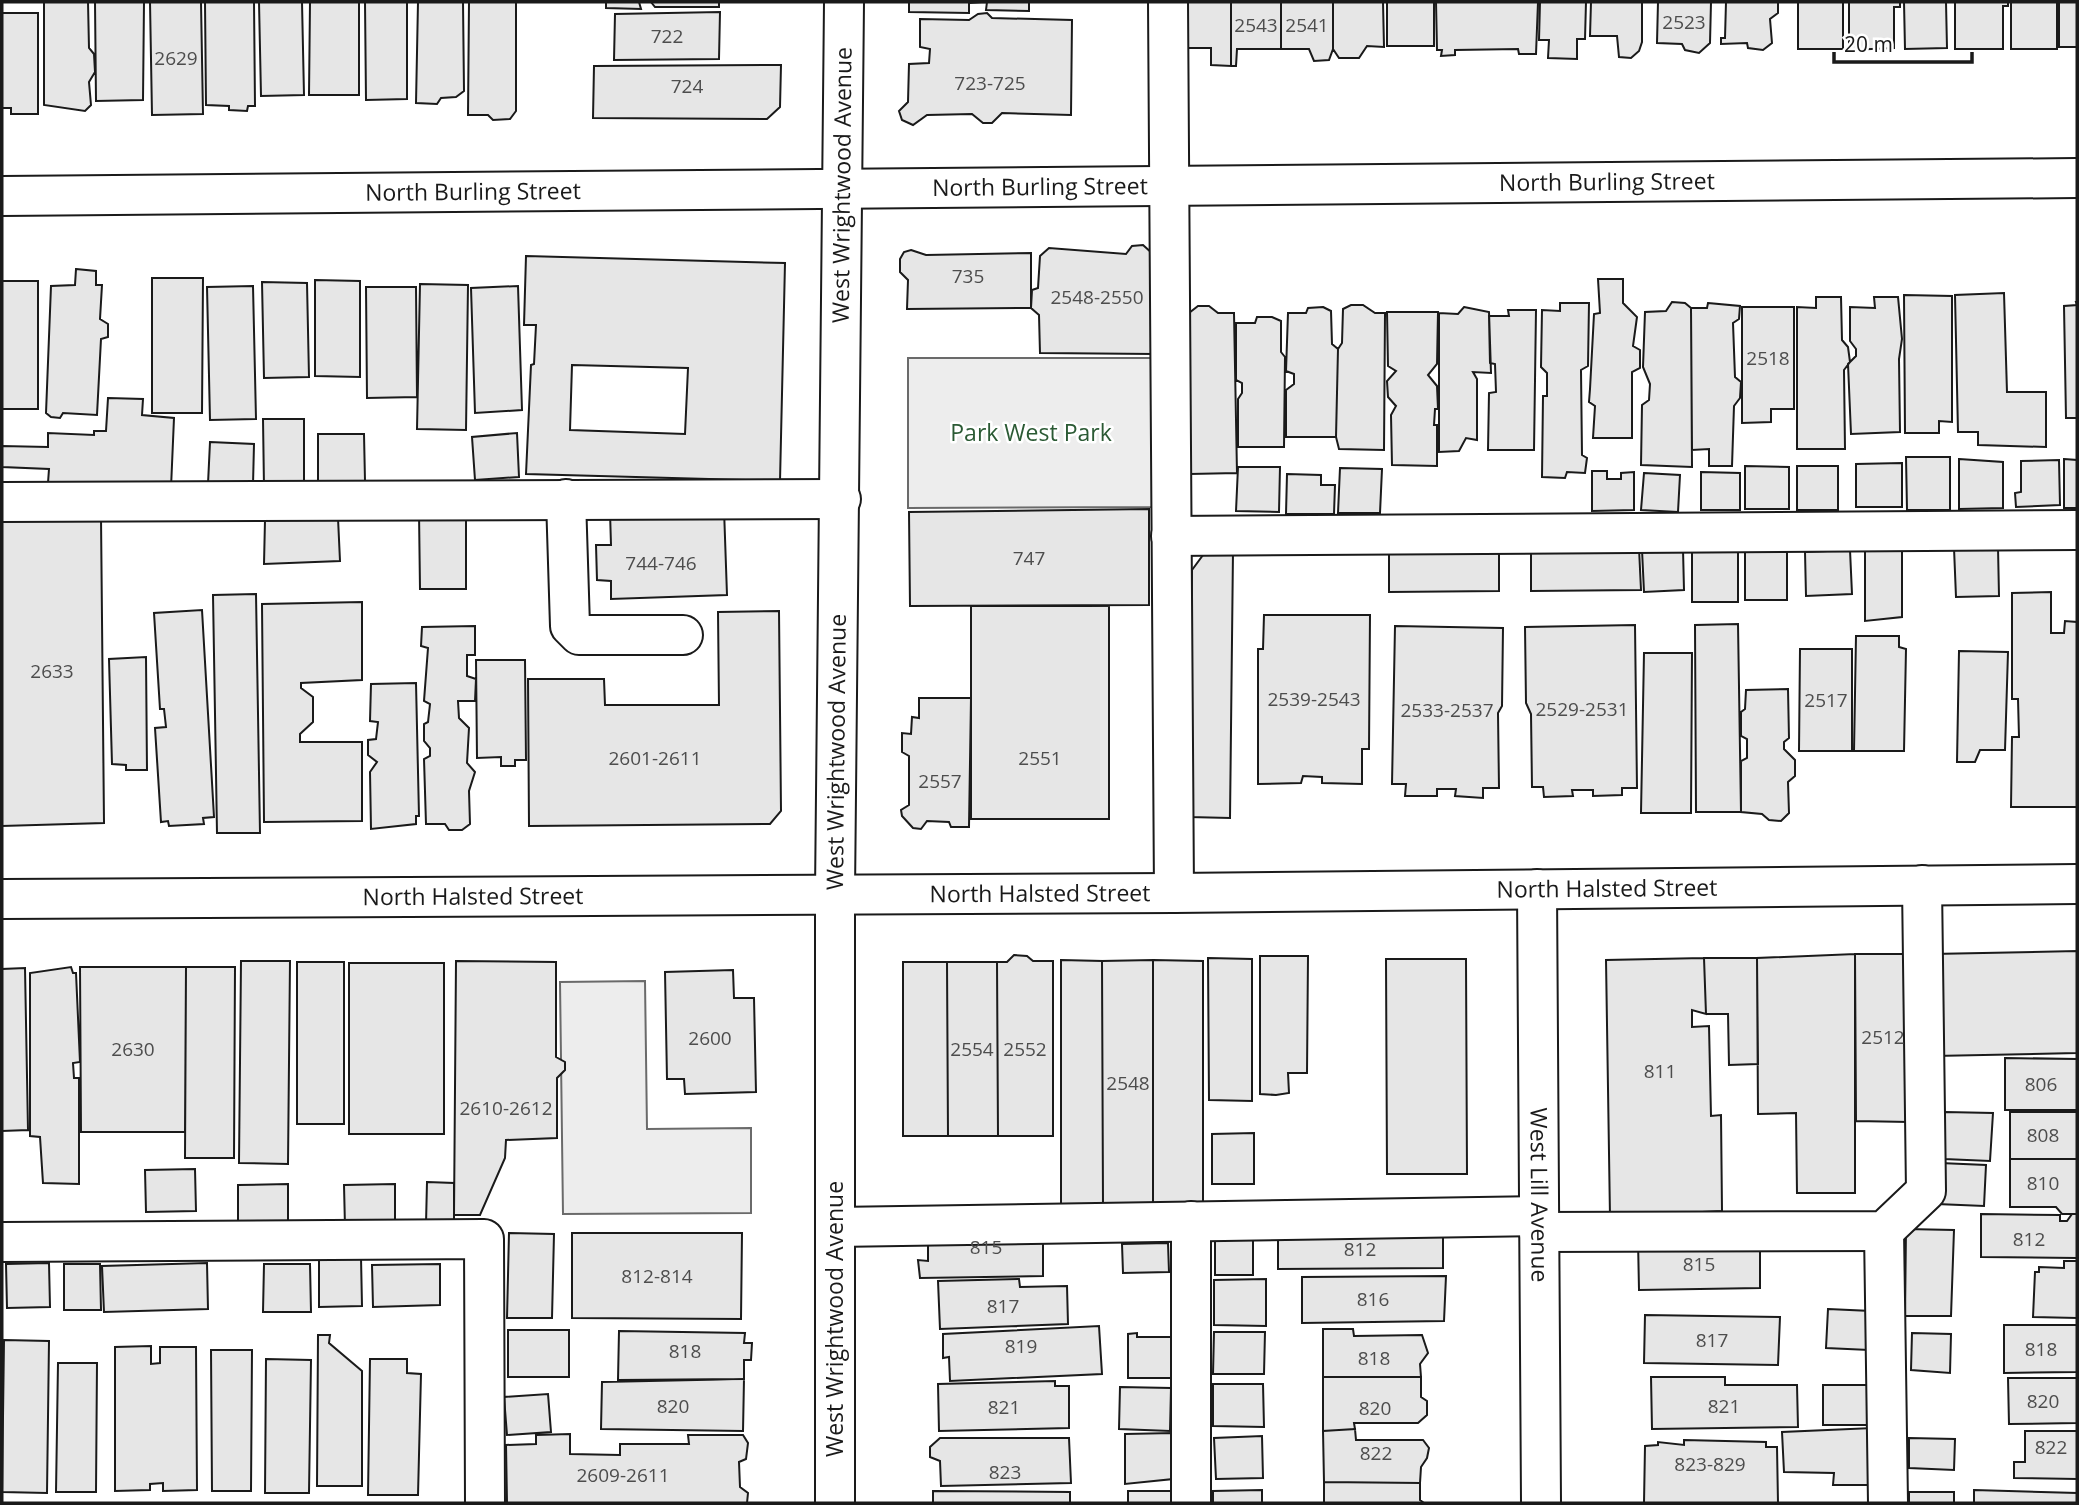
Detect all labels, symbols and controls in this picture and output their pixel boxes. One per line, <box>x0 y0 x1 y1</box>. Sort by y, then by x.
house number: 2523 <box>1662 9 1706 35</box>
house number: 2543 <box>1234 12 1278 38</box>
house number: 2541 <box>1285 12 1329 38</box>
scale bar <box>1834 21 1972 65</box>
house number: 722 <box>651 23 683 49</box>
text: 20 m <box>1844 30 1893 58</box>
house number: 2629 <box>154 45 198 71</box>
street label: West Wrightwood Avenue <box>824 47 859 323</box>
house number: 723-725 <box>954 70 1026 96</box>
house number: 724 <box>671 73 703 99</box>
street label: North Burling Street <box>1499 164 1715 198</box>
street label: North Burling Street <box>932 169 1148 203</box>
street label: North Burling Street <box>365 174 581 208</box>
house number: 735 <box>952 263 984 289</box>
house number: 2548-2550 <box>1050 284 1144 310</box>
house number: 2518 <box>1746 345 1790 371</box>
park label: Park West Park <box>950 416 1112 448</box>
house number: 747 <box>1013 545 1045 571</box>
house number: 744-746 <box>625 550 697 576</box>
street label: West Wrightwood Avenue <box>818 614 853 890</box>
house number: 2633 <box>30 658 74 684</box>
house number: 2539-2543 <box>1267 686 1361 712</box>
house number: 2517 <box>1804 687 1848 713</box>
house number: 2529-2531 <box>1535 696 1629 722</box>
house number: 2533-2537 <box>1400 697 1494 723</box>
house number: 2601-2611 <box>608 745 702 771</box>
house number: 2551 <box>1018 745 1062 771</box>
house number: 2557 <box>918 768 962 794</box>
street label: North Halsted Street <box>1496 871 1718 905</box>
street label: North Halsted Street <box>929 876 1150 909</box>
street label: North Halsted Street <box>362 879 584 912</box>
house number: 2512 <box>1861 1024 1905 1050</box>
house number: 2600 <box>688 1025 732 1051</box>
house number: 2630 <box>111 1036 155 1062</box>
house number: 2554 <box>950 1036 994 1062</box>
house number: 2552 <box>1003 1036 1047 1062</box>
house number: 811 <box>1644 1058 1676 1084</box>
house number: 2548 <box>1106 1070 1150 1096</box>
house number: 806 <box>2025 1071 2057 1097</box>
house number: 2610-2612 <box>459 1095 553 1121</box>
street label: West Lill Avenue <box>1523 1107 1557 1283</box>
house number: 808 <box>2027 1122 2059 1148</box>
house number: 810 <box>2027 1170 2059 1196</box>
street label: West Wrightwood Avenue <box>818 1181 850 1457</box>
house number: 812 <box>2013 1226 2045 1252</box>
house number: 815 <box>970 1234 1002 1260</box>
house number: 812 <box>1344 1236 1376 1262</box>
house number: 815 <box>1683 1251 1715 1277</box>
house number: 812-814 <box>621 1263 693 1289</box>
house number: 816 <box>1357 1286 1389 1312</box>
house number: 817 <box>987 1293 1019 1319</box>
house number: 817 <box>1696 1327 1728 1353</box>
house number: 819 <box>1005 1333 1037 1359</box>
house number: 818 <box>2025 1336 2057 1362</box>
house number: 818 <box>669 1338 701 1364</box>
house number: 818 <box>1358 1345 1390 1371</box>
house number: 820 <box>2027 1388 2059 1414</box>
house number: 820 <box>657 1393 689 1419</box>
house number: 821 <box>1708 1393 1740 1419</box>
house number: 821 <box>988 1394 1020 1420</box>
house number: 820 <box>1359 1395 1391 1421</box>
house number: 822 <box>2035 1434 2067 1460</box>
house number: 822 <box>1360 1440 1392 1466</box>
house number: 823-829 <box>1674 1451 1746 1477</box>
house number: 823 <box>989 1459 1021 1485</box>
house number: 2609-2611 <box>576 1462 670 1488</box>

